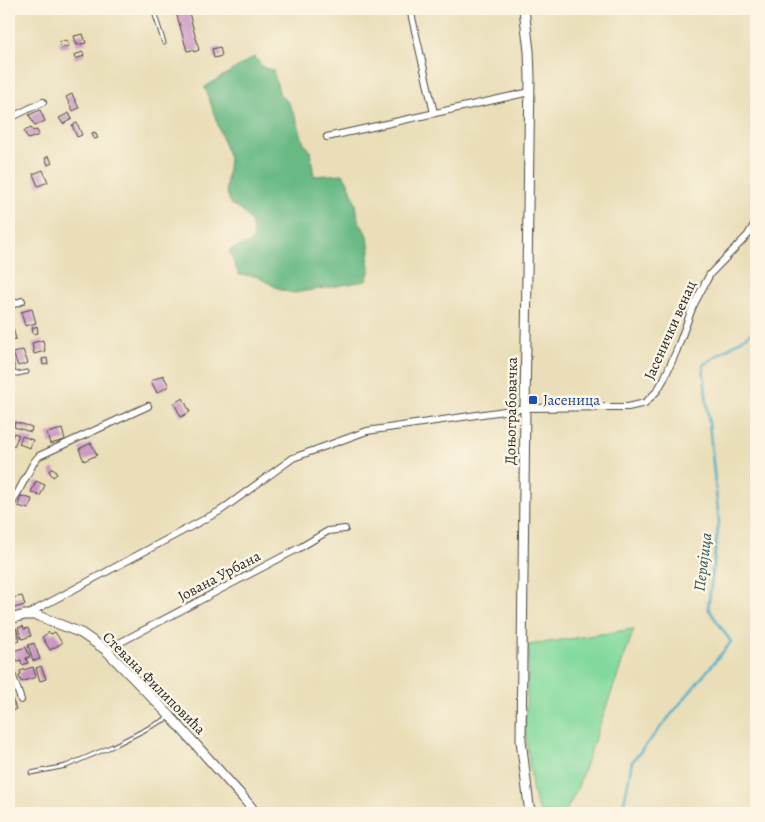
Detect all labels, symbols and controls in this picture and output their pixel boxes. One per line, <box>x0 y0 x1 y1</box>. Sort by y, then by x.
street label: Јасенички венац <box>639 277 701 383</box>
street label: Доњограбовачка <box>500 357 522 465</box>
place label: Јасеница <box>543 390 600 410</box>
marker: Јасеница <box>527 394 539 406</box>
water label: Перајица <box>688 531 718 593</box>
street label: Јована Урбана <box>174 546 264 606</box>
street label: Стевана Филиповића <box>98 627 210 739</box>

